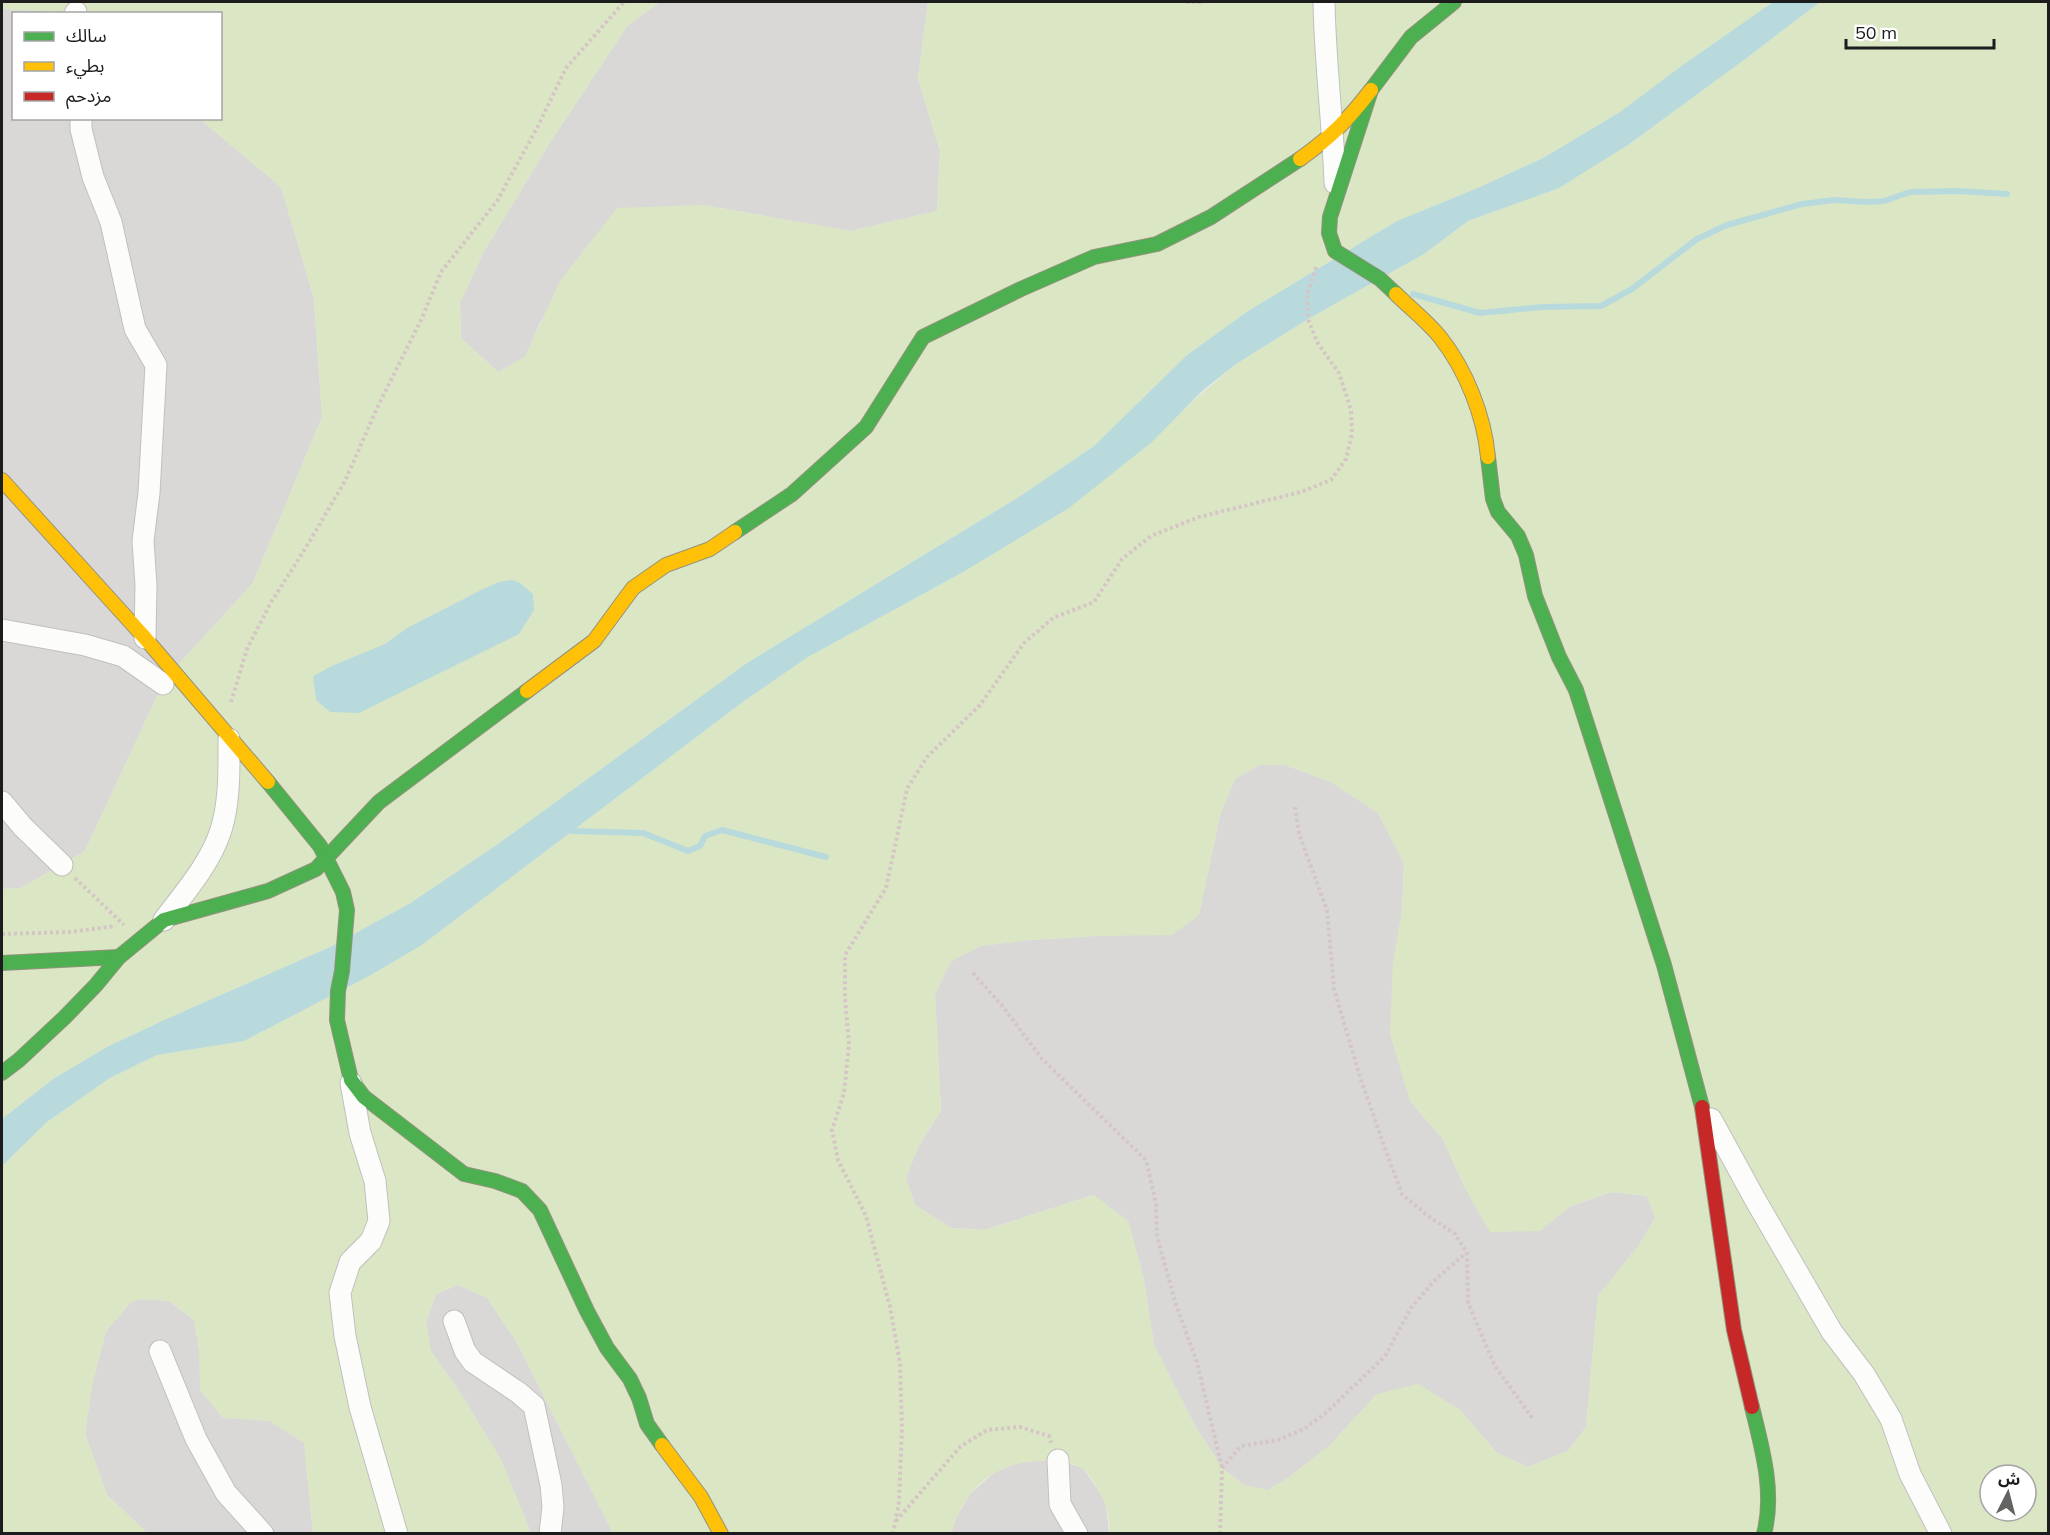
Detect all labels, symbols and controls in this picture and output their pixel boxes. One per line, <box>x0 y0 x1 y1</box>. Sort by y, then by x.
legend <box>12 12 222 120</box>
scale bar <box>1846 12 1994 50</box>
text: 50 m <box>1855 21 1897 44</box>
text: سالك <box>66 24 107 47</box>
text: بطيء <box>66 54 104 79</box>
text: مزدحم <box>66 84 111 109</box>
north arrow <box>1978 1463 2038 1523</box>
text: ش <box>1998 1467 2022 1489</box>

